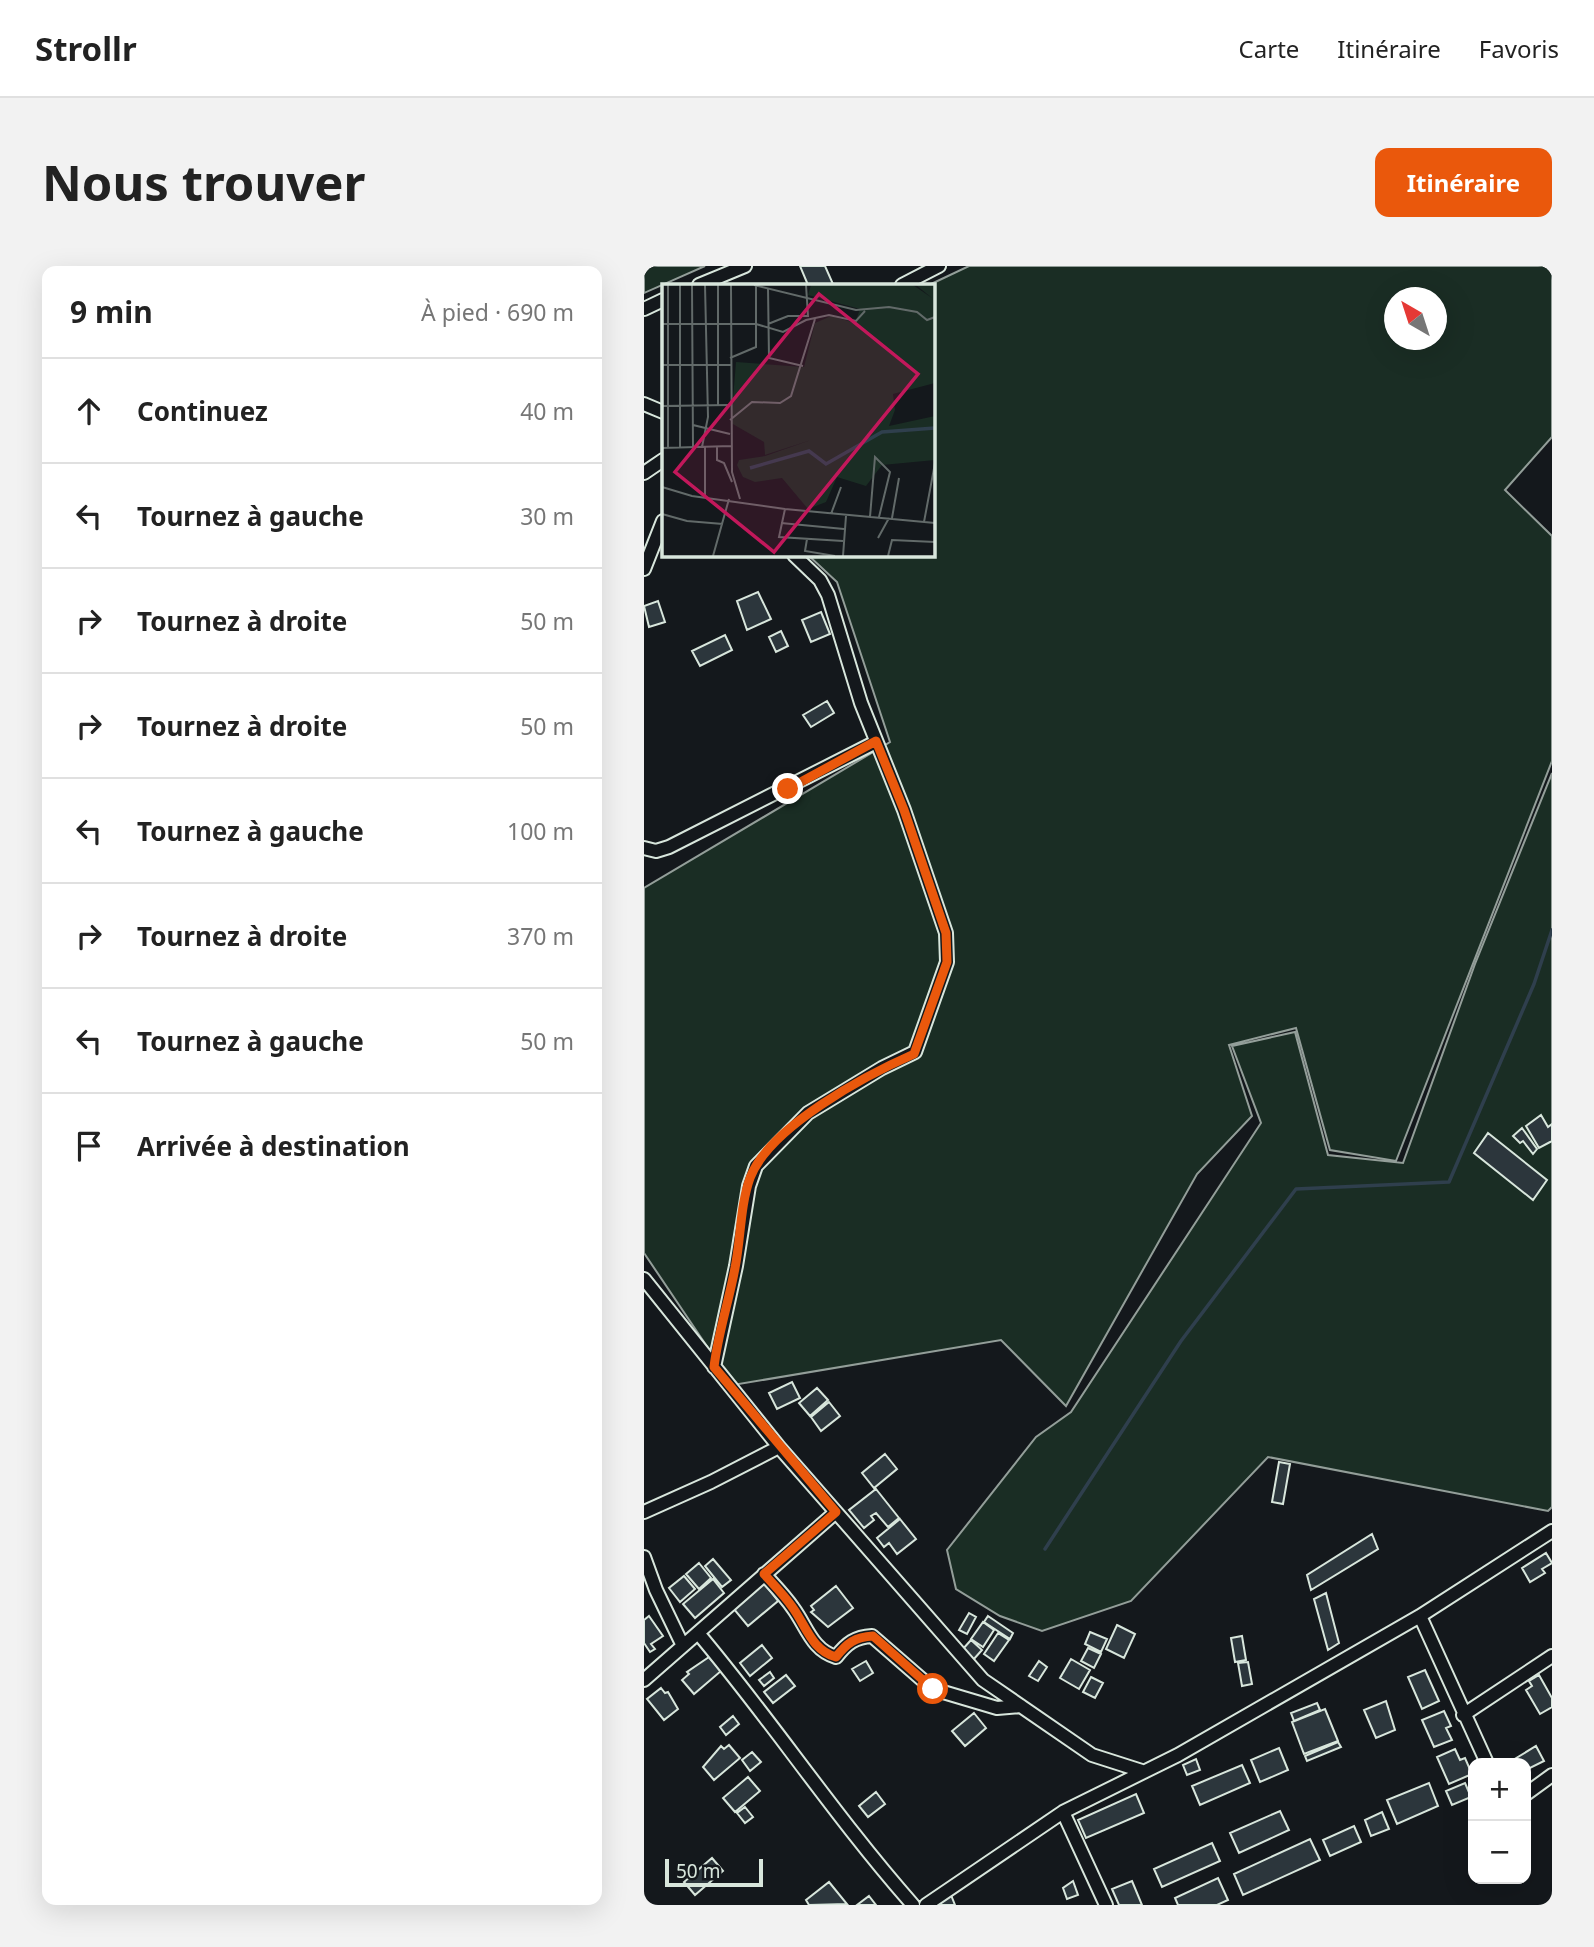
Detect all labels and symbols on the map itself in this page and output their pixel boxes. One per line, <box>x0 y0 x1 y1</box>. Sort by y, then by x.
inset map <box>662 284 934 556</box>
north arrow <box>1384 287 1447 350</box>
route end <box>772 773 803 804</box>
route start <box>917 1673 948 1704</box>
scale bar <box>665 1856 763 1888</box>

